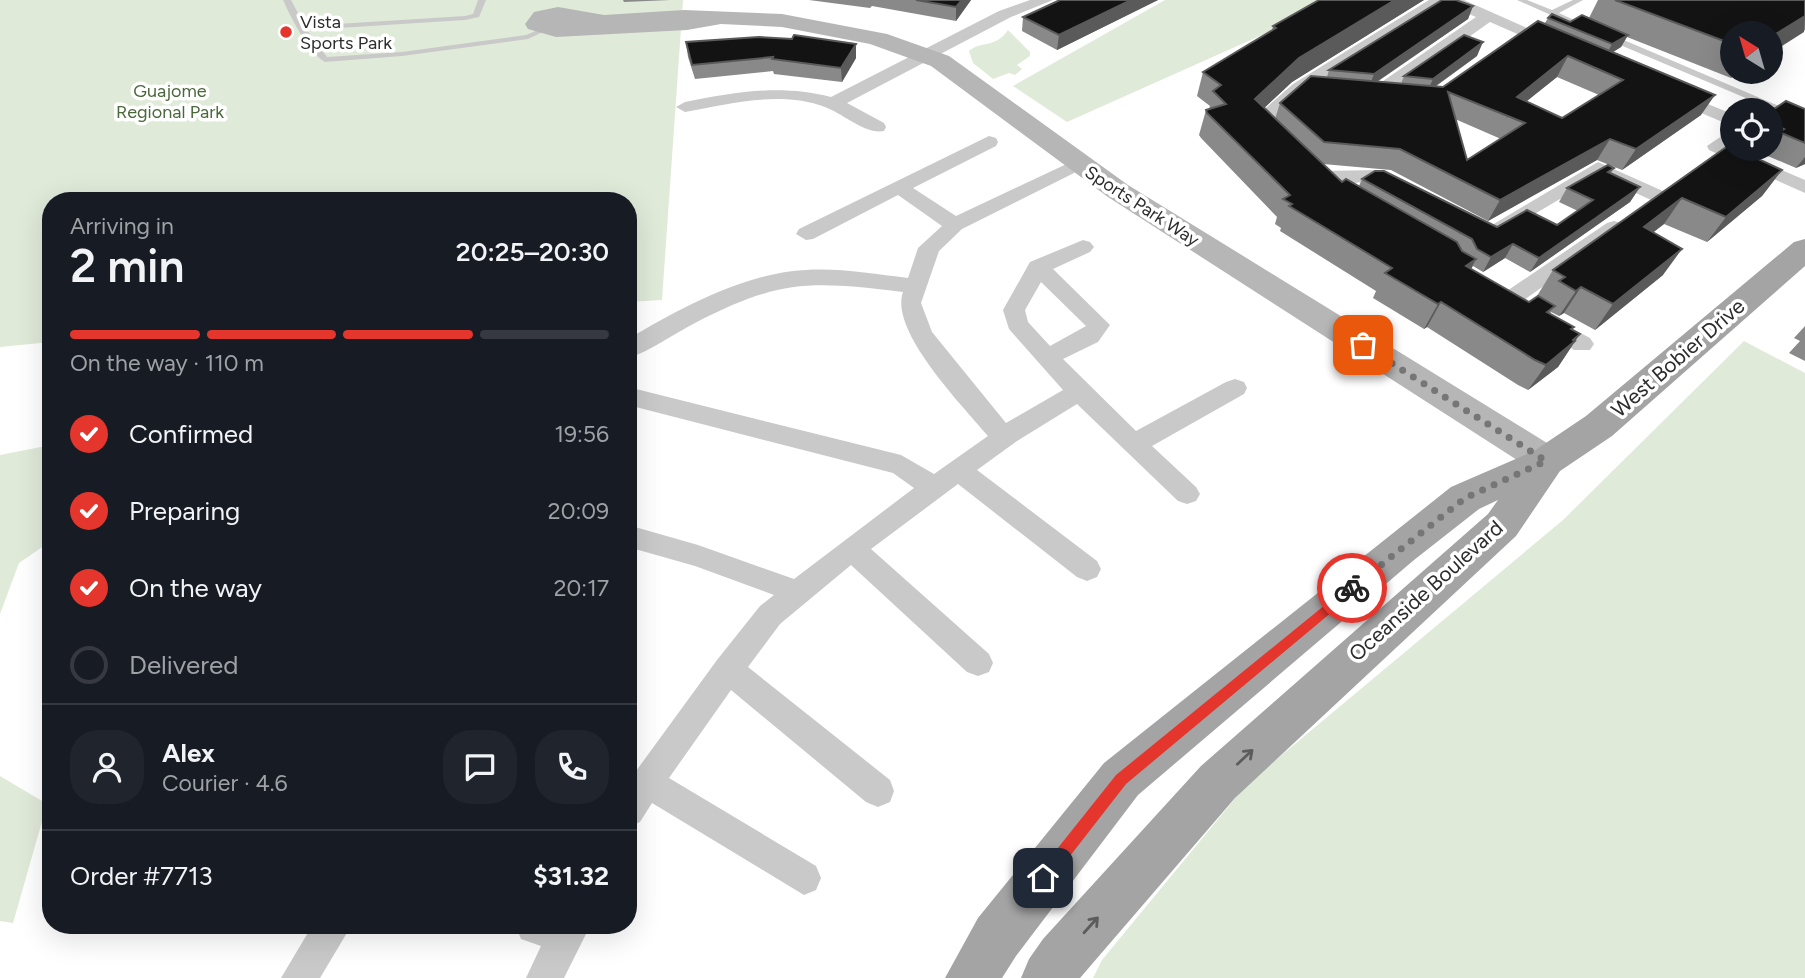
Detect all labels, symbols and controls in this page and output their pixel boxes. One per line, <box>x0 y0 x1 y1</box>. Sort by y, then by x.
place label: Vista Sports Park <box>300 11 392 54</box>
north arrow <box>1720 21 1783 84</box>
map controls <box>1720 21 1783 161</box>
marker: Vista Sports Park <box>278 24 294 40</box>
park label: Guajome Regional Park <box>116 80 224 123</box>
button: locate <box>1720 98 1783 161</box>
street label: Sports Park Way <box>1081 161 1204 251</box>
text: Arriving in <box>70 212 174 240</box>
text: 20:25–20:30 <box>456 236 609 268</box>
text: 2 min <box>70 238 185 294</box>
street label: West Bobier Drive <box>1606 293 1749 422</box>
pin <box>1333 315 1393 375</box>
icon: bag <box>1344 326 1382 364</box>
text: On the way · 110 m <box>70 349 264 377</box>
icon: check <box>70 415 108 453</box>
text: Confirmed <box>129 418 253 450</box>
text: 19:56 <box>554 420 609 448</box>
icon: check <box>70 492 108 530</box>
text: Preparing <box>129 495 240 527</box>
text: 20:09 <box>548 497 609 525</box>
street label: Oceanside Boulevard <box>1344 515 1508 666</box>
courier <box>1317 553 1387 623</box>
icon: check <box>70 569 108 607</box>
icon: bike <box>1333 569 1371 607</box>
text: On the way <box>129 572 262 604</box>
text: 20:17 <box>554 574 609 602</box>
text: Delivered <box>129 649 238 681</box>
button: person <box>70 730 144 804</box>
button: chat <box>443 730 517 804</box>
button: phone <box>535 730 609 804</box>
text: Alex <box>162 737 215 769</box>
one-way arrow <box>1236 749 1253 766</box>
text: Courier · 4.6 <box>162 769 288 797</box>
pin <box>1013 848 1073 908</box>
icon: home <box>1024 859 1062 897</box>
text: Order #7713 <box>70 860 213 892</box>
text: $31.32 <box>533 860 609 892</box>
one-way arrow <box>1083 916 1099 934</box>

